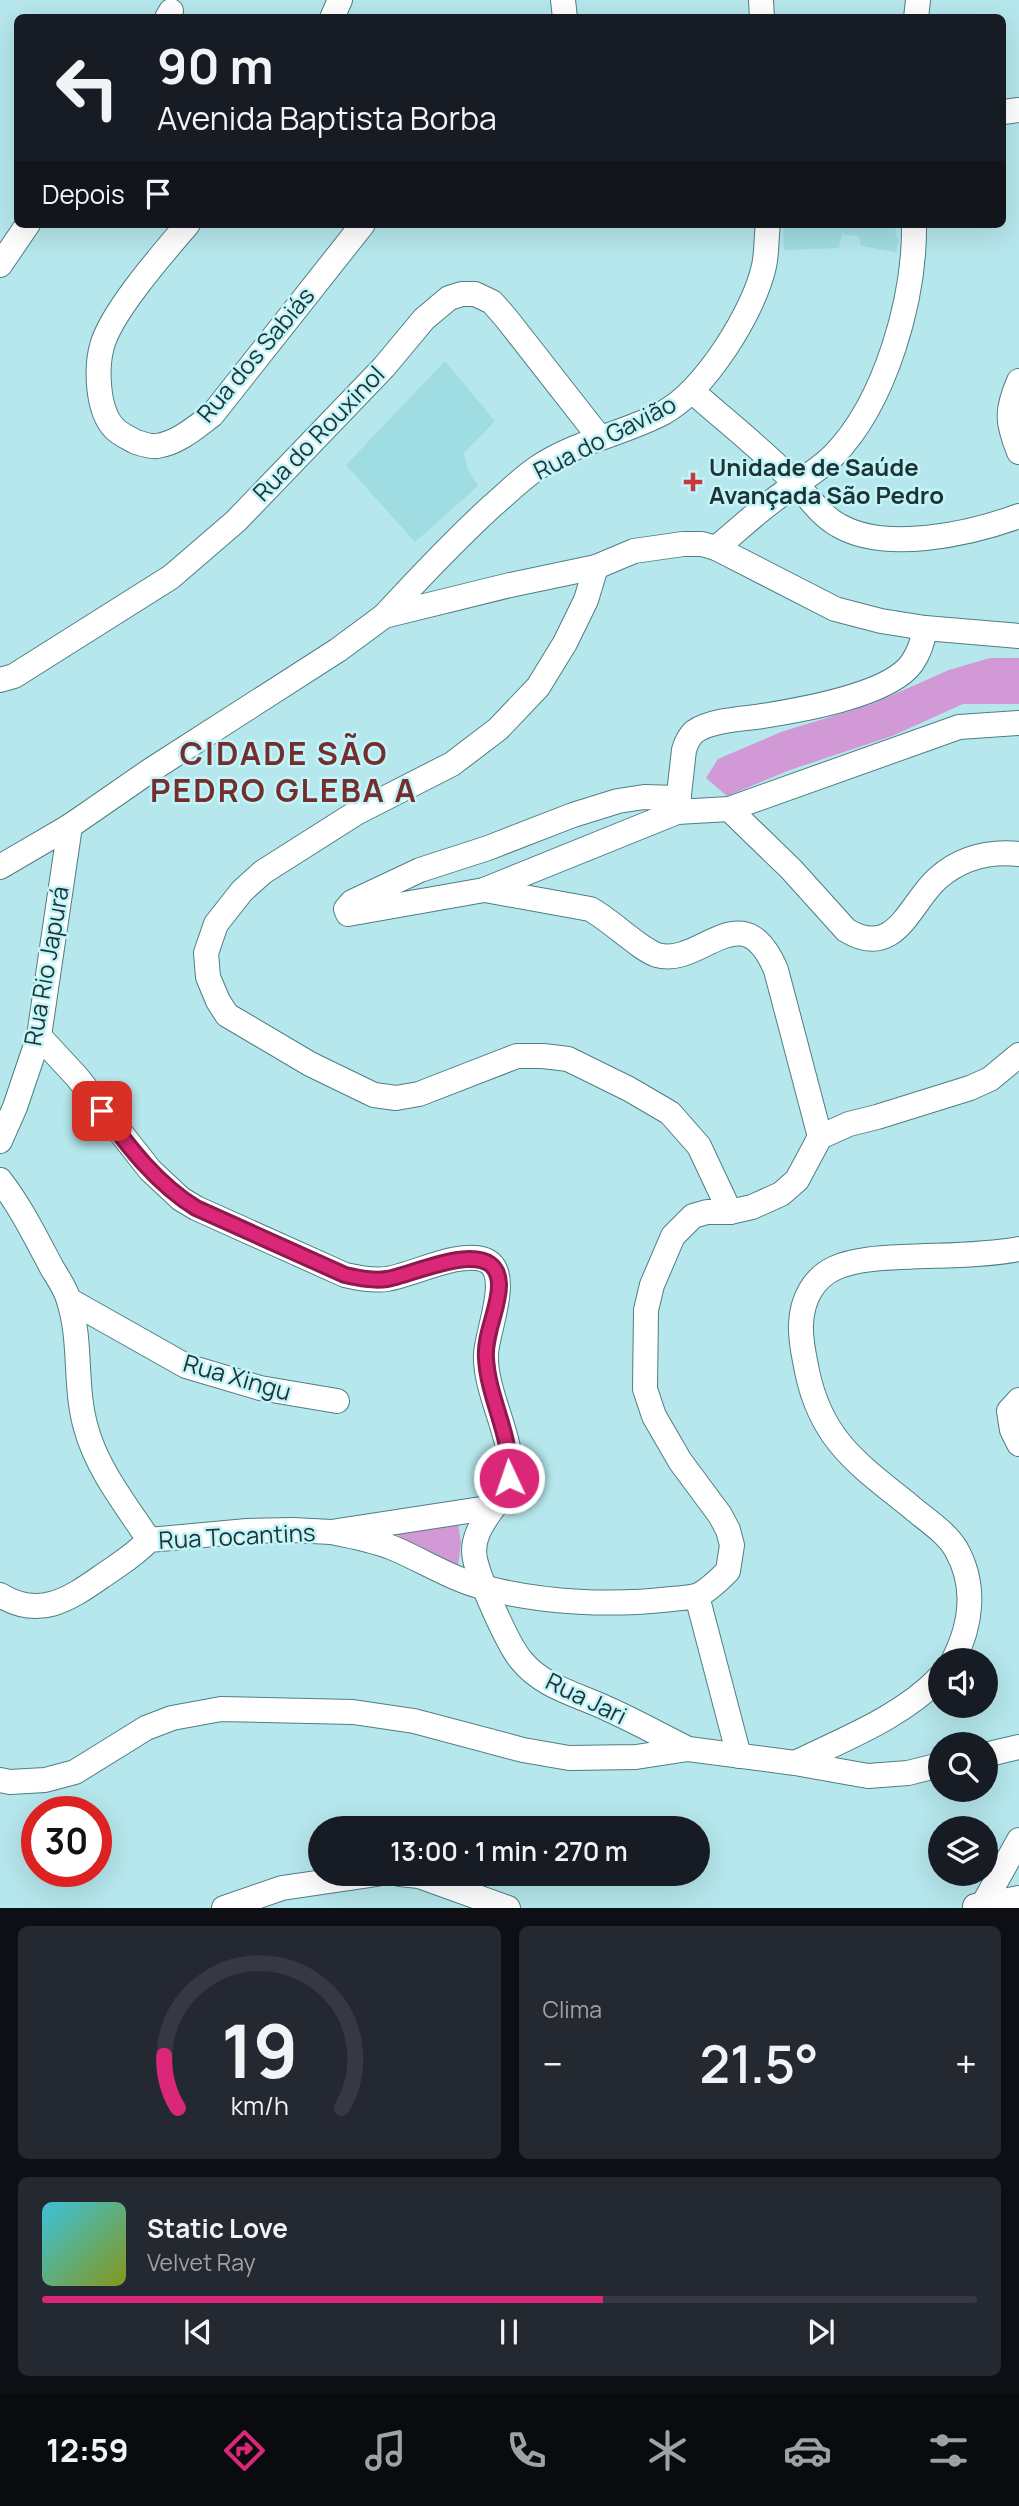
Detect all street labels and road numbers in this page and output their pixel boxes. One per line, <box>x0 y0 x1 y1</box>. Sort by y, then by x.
street label: Rua dos Sabiás <box>189 279 321 429</box>
street label: Rua do Rouxinol <box>245 358 391 508</box>
street label: Rua do Gavião <box>527 387 681 487</box>
street label: Rua Rio Japurá <box>15 883 76 1048</box>
street label: Rua Xingu <box>180 1345 295 1408</box>
street label: Rua Tocantins <box>158 1515 316 1556</box>
street label: Rua Jari <box>541 1664 633 1731</box>

